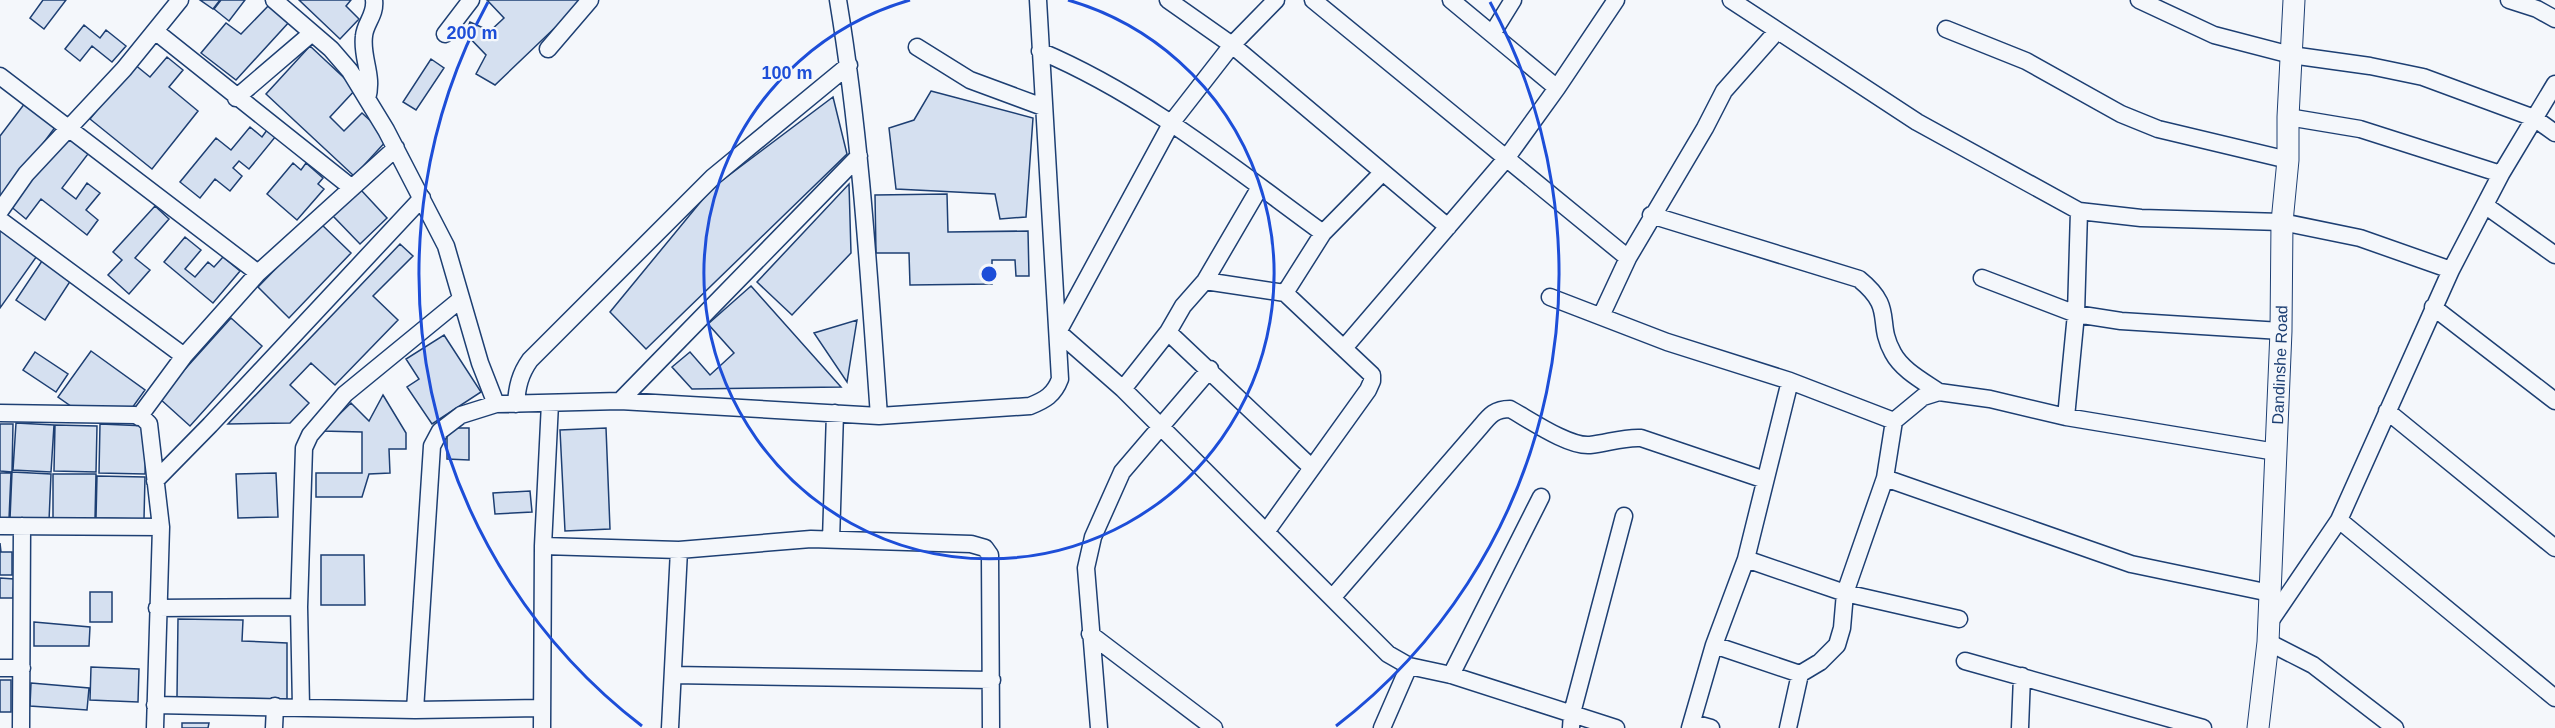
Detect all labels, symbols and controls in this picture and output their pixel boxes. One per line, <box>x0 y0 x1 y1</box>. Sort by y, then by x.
text: 200 m <box>446 23 498 43</box>
text: 100 m <box>761 63 813 83</box>
centre of rings <box>979 264 999 284</box>
street label: Dandinshe Road <box>2269 305 2290 425</box>

